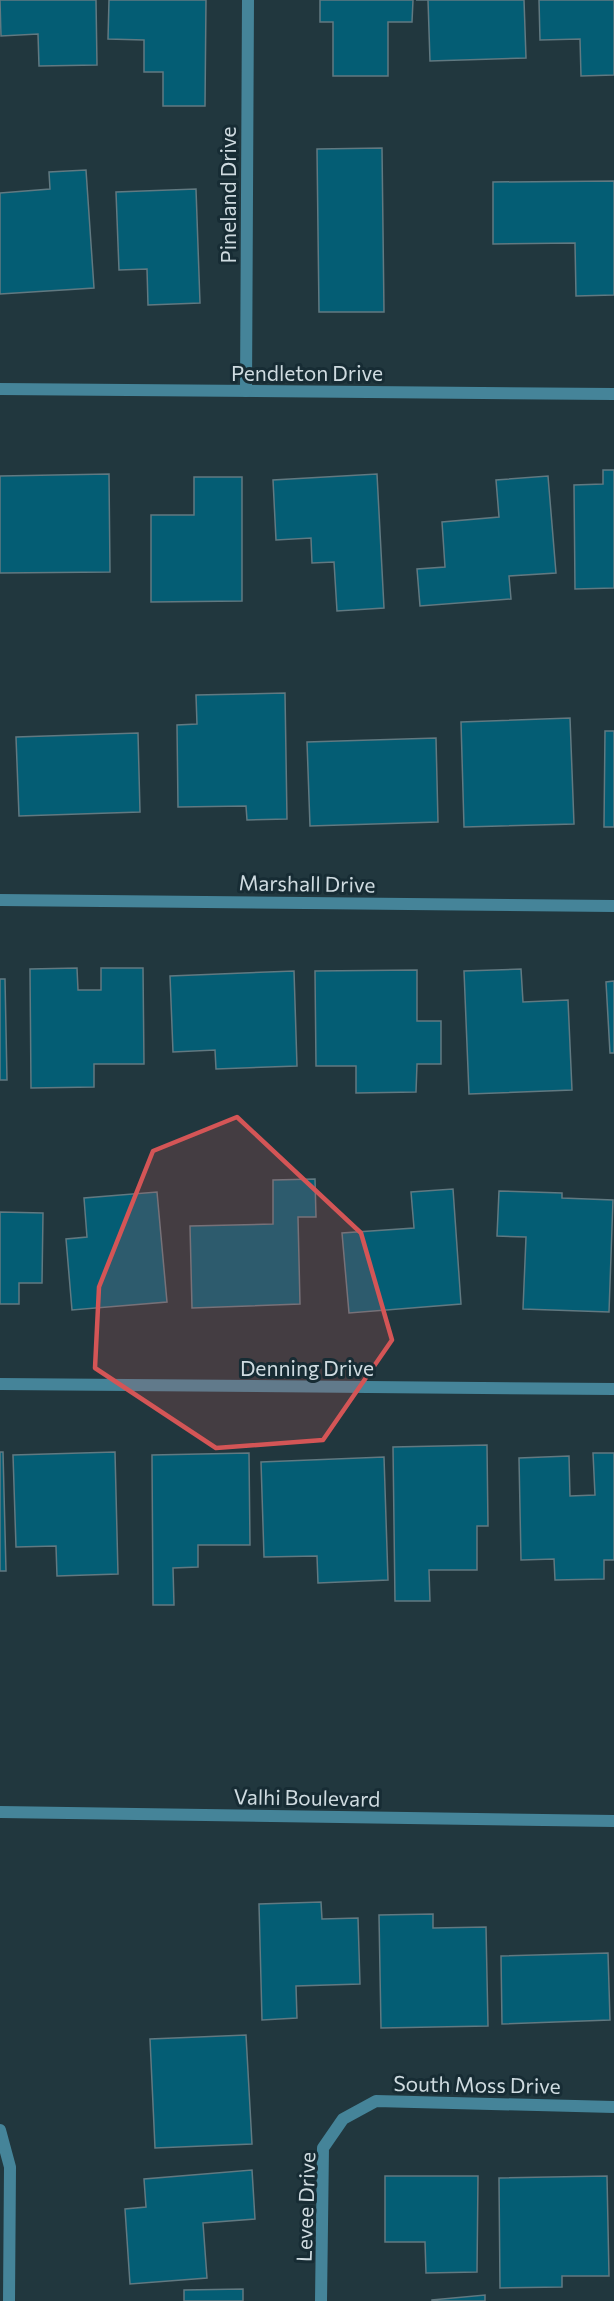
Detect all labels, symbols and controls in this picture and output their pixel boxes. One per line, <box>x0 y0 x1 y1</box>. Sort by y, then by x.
street label: Pineland Drive <box>215 127 240 263</box>
street label: Pendleton Drive <box>231 360 383 385</box>
street label: Marshall Drive <box>238 869 376 897</box>
street label: Denning Drive <box>240 1355 374 1380</box>
street label: Valhi Boulevard <box>233 1783 381 1811</box>
street label: South Moss Drive <box>393 2070 561 2098</box>
street label: Levee Drive <box>291 2152 319 2262</box>

